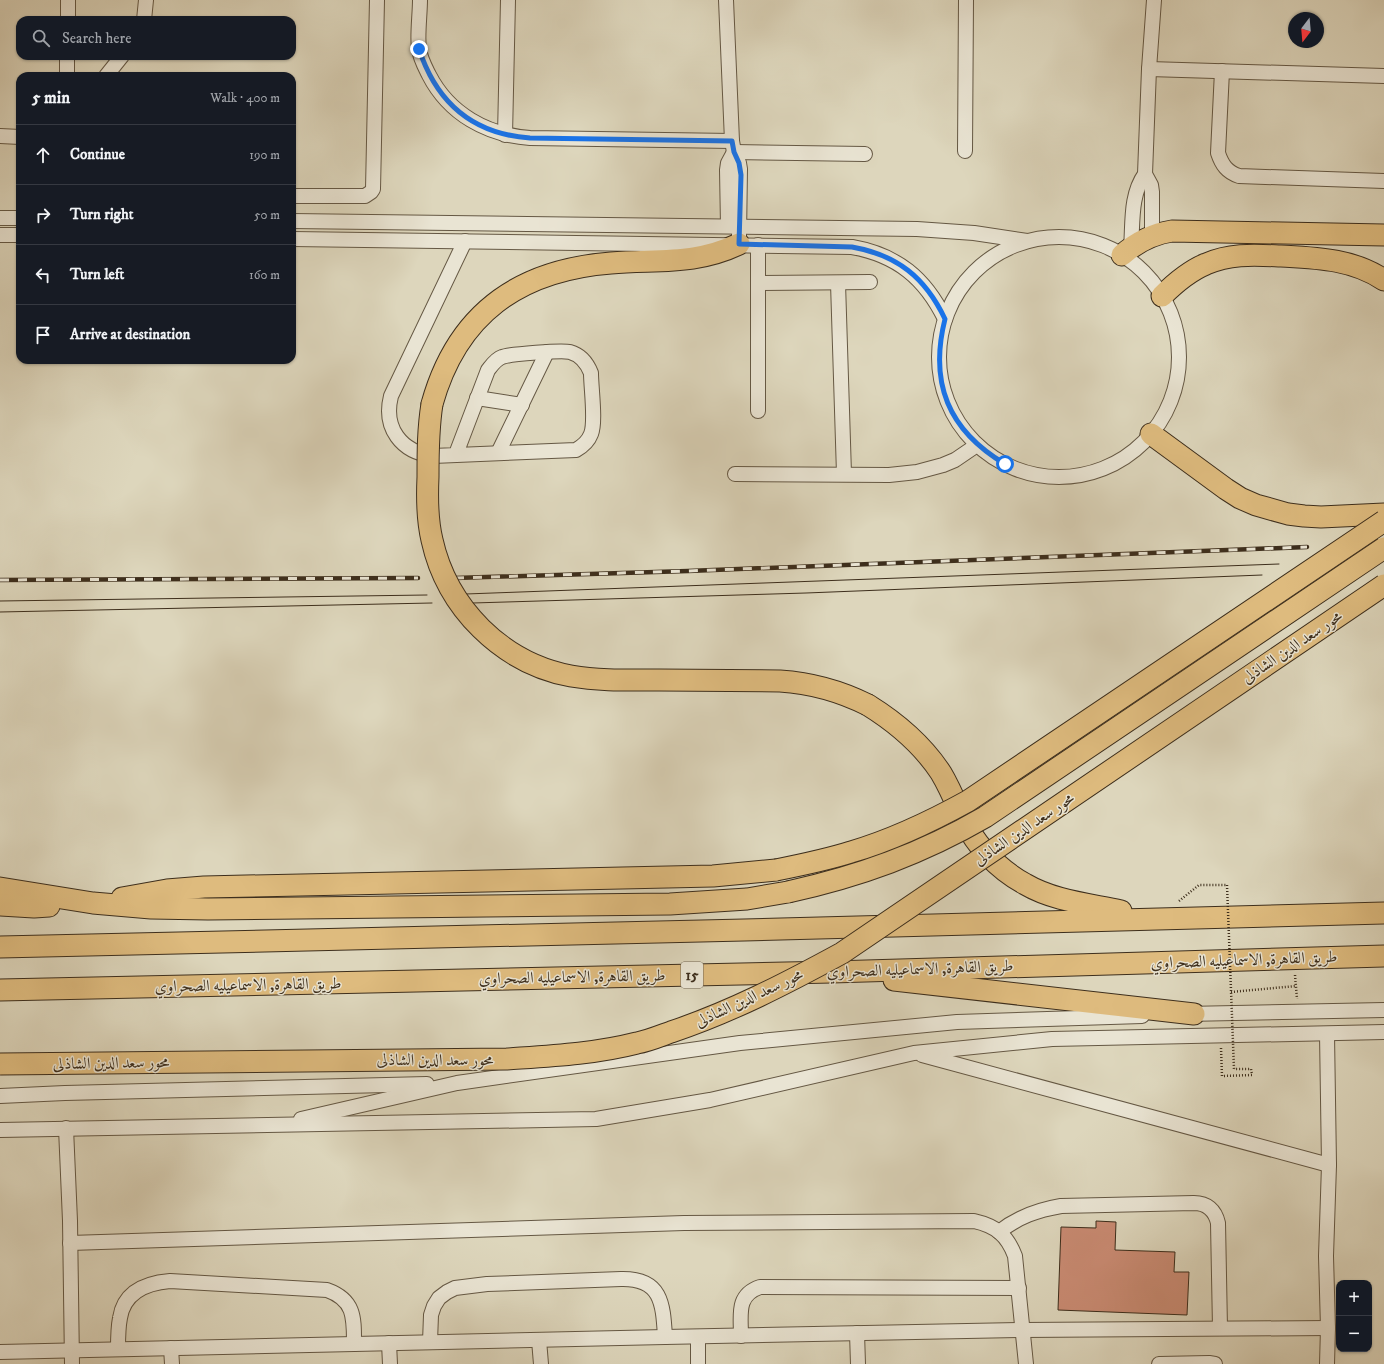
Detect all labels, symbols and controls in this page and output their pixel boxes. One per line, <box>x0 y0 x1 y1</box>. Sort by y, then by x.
north arrow <box>1288 12 1324 48</box>
search box <box>16 16 296 60</box>
icon: search <box>30 27 52 49</box>
text: Search here <box>62 29 131 48</box>
route end <box>410 40 428 58</box>
text: 5 min <box>32 87 70 109</box>
text: Walk · 400 m <box>210 90 280 106</box>
icon: ahead <box>32 144 54 166</box>
text: Continue <box>70 145 125 164</box>
text: 190 m <box>249 147 280 163</box>
icon: right <box>32 204 54 226</box>
text: Turn right <box>70 205 133 224</box>
text: 50 m <box>254 207 280 223</box>
icon: left <box>32 264 54 286</box>
text: Turn left <box>70 265 124 284</box>
text: 160 m <box>249 267 280 283</box>
icon: arrive <box>32 324 54 346</box>
text: Arrive at destination <box>70 325 190 344</box>
route start <box>996 455 1014 473</box>
street label: محور سعد الدين الشاذلى <box>1238 606 1346 688</box>
street label: محور سعد الدين الشاذلى <box>970 788 1078 870</box>
street label: طريق القاهرة, الاسماعيليه الصحراوي <box>1150 947 1338 975</box>
street label: طريق القاهرة, الاسماعيليه الصحراوي <box>826 956 1014 984</box>
road number: 15 <box>681 962 703 988</box>
street label: محور سعد الدين الشاذلى <box>692 964 806 1032</box>
street label: طريق القاهرة, الاسماعيليه الصحراوي <box>478 965 666 991</box>
street label: طريق القاهرة, الاسماعيليه الصحراوي <box>154 973 342 999</box>
street label: محور سعد الدين الشاذلى <box>377 1050 494 1070</box>
street label: محور سعد الدين الشاذلى <box>52 1052 170 1074</box>
map controls <box>1336 1280 1372 1352</box>
button: + <box>1336 1280 1372 1316</box>
button: − <box>1336 1316 1372 1352</box>

